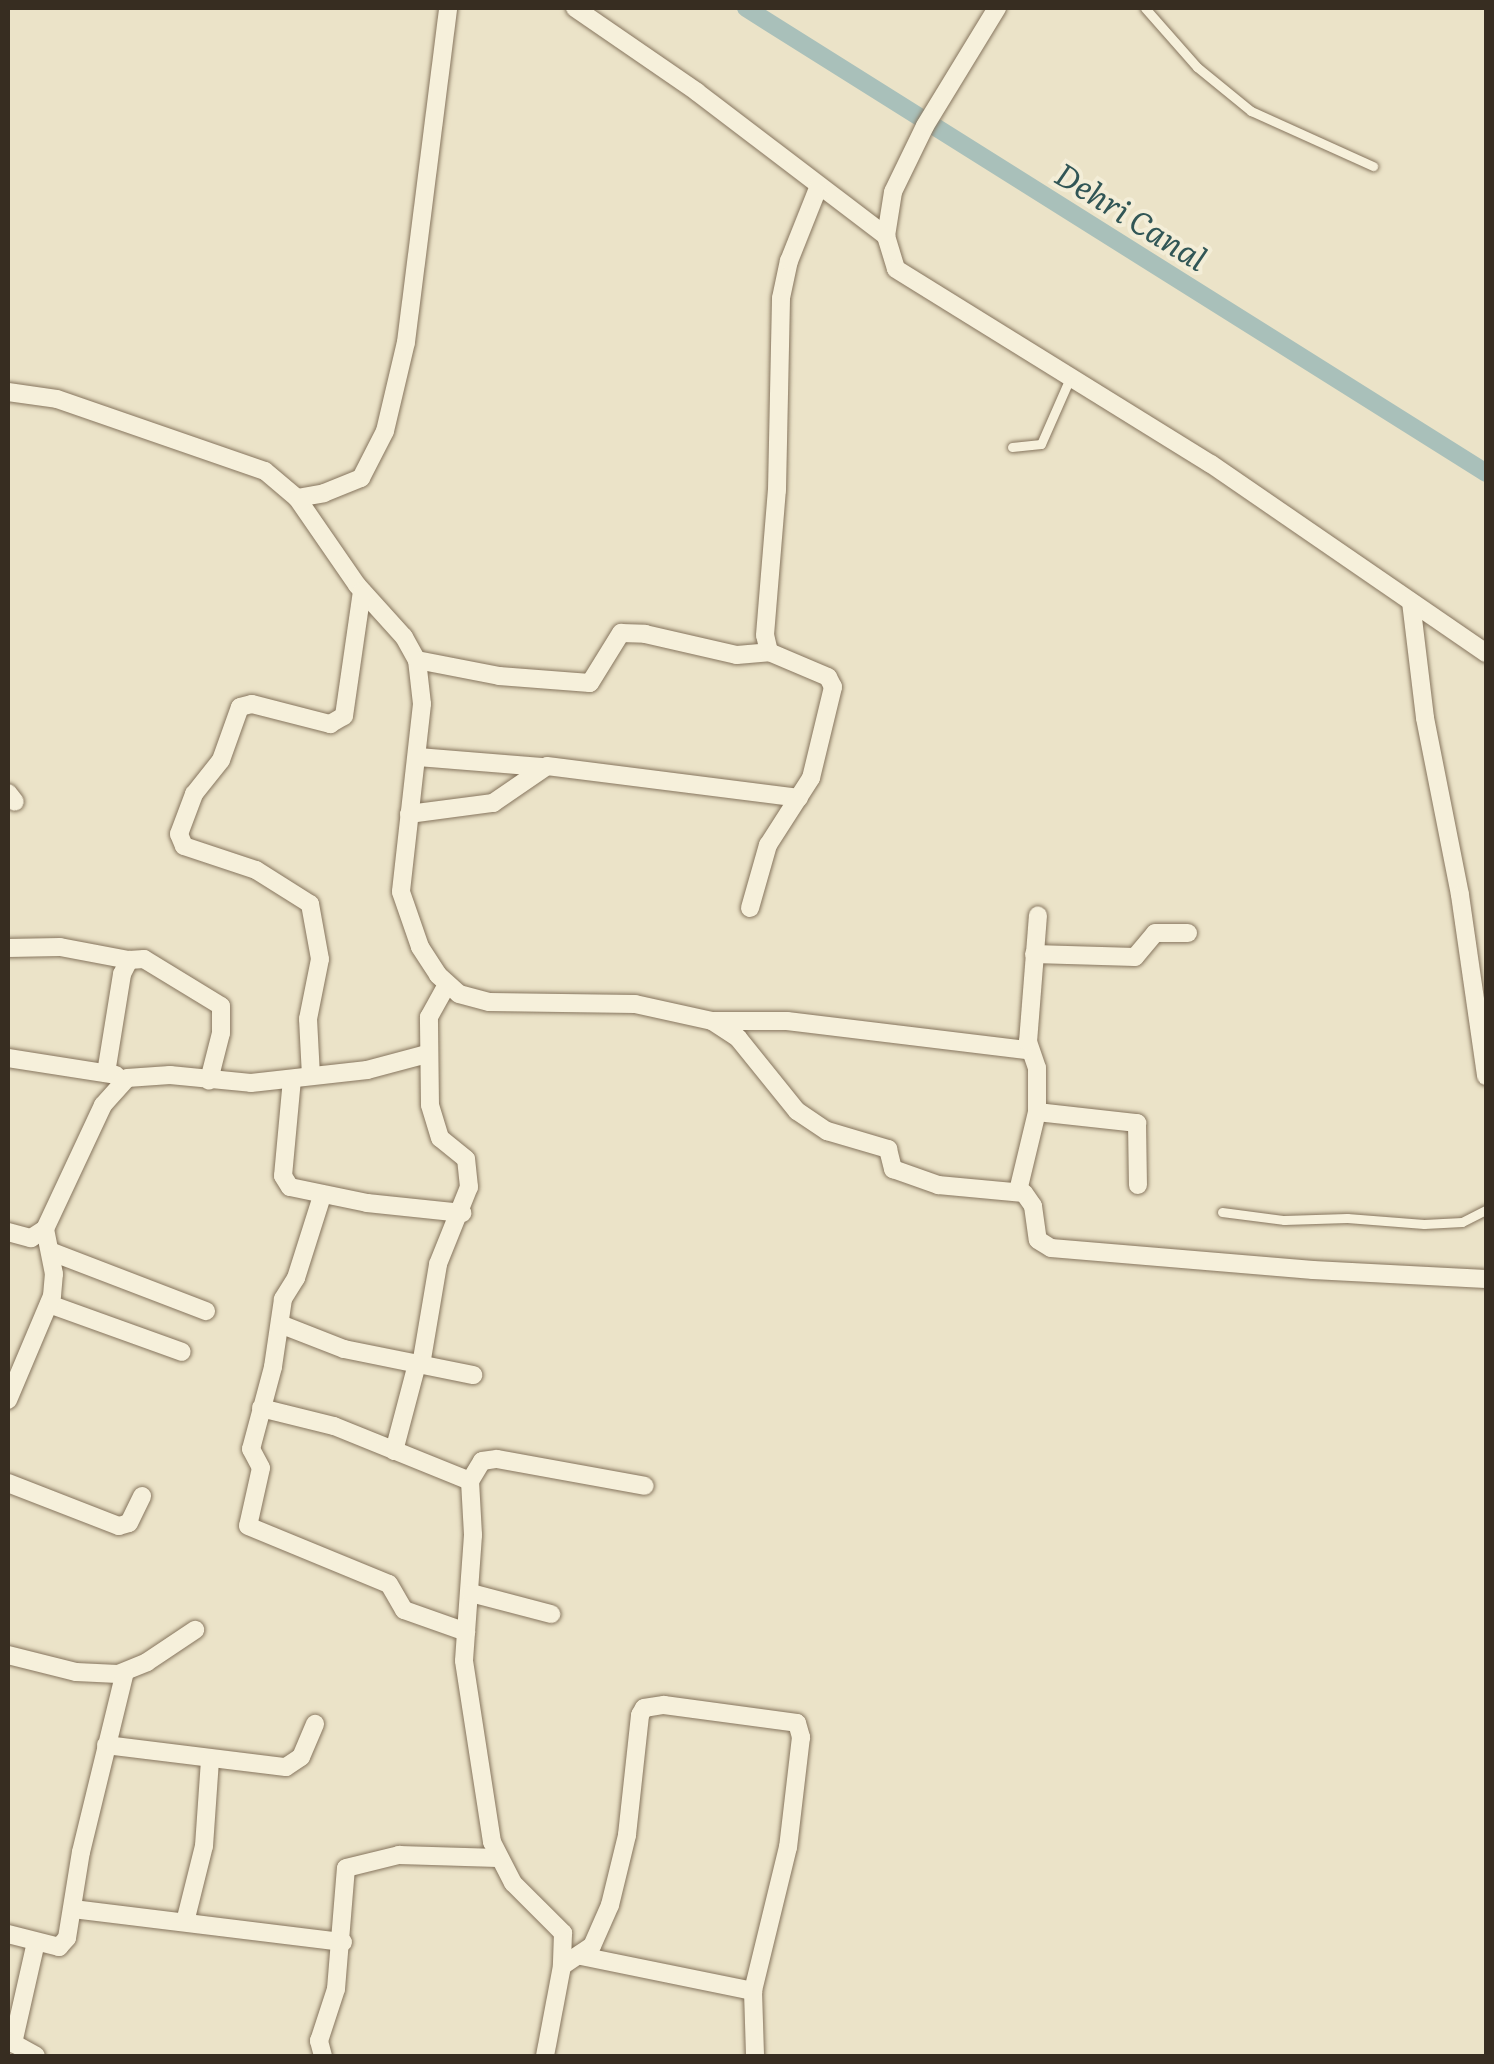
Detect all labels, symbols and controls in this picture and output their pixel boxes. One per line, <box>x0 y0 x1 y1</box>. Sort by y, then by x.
water label: Dehri Canal <box>1049 153 1215 277</box>

